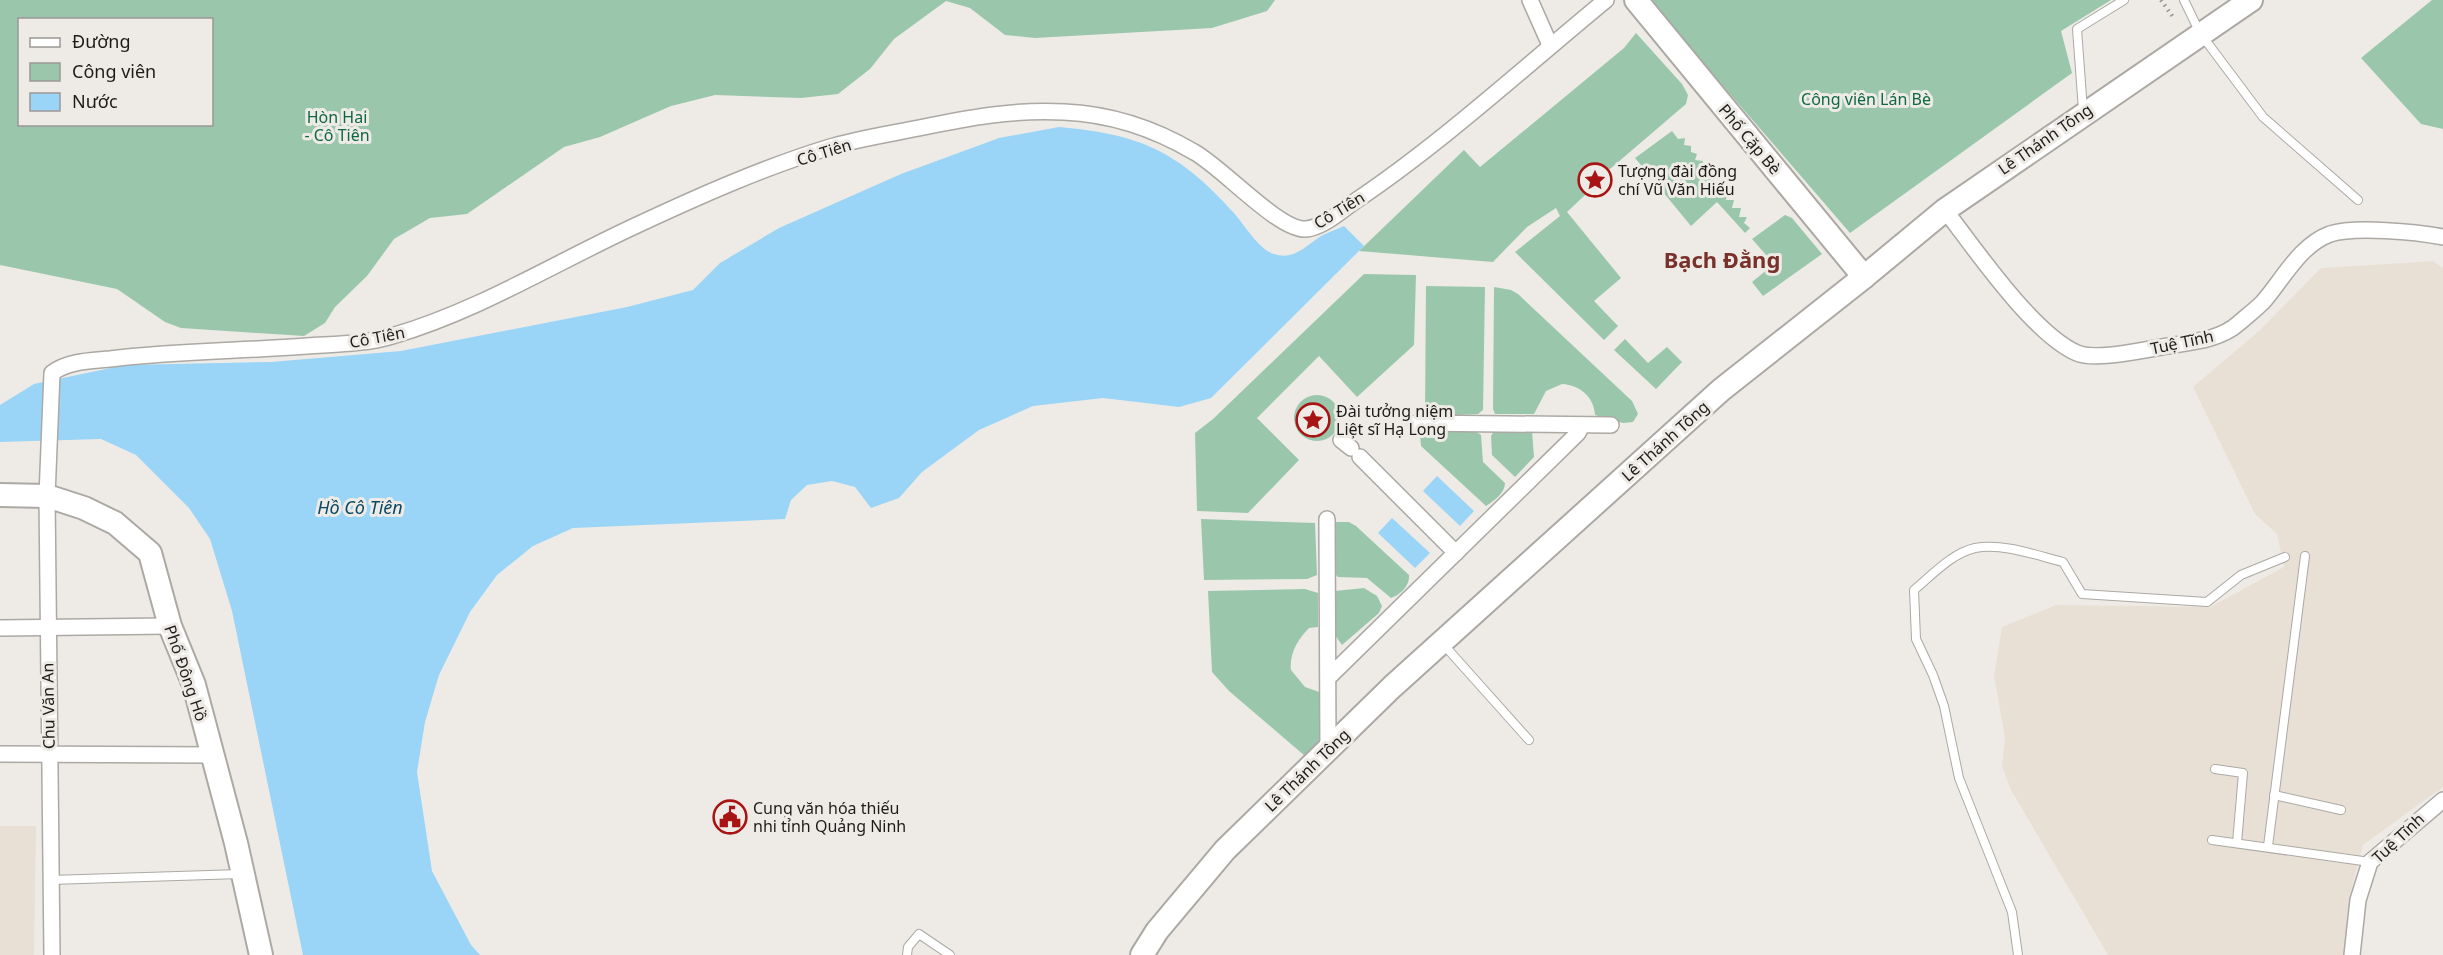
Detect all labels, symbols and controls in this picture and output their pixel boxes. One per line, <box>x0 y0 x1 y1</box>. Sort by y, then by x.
legend <box>18 18 213 126</box>
text: Đường <box>72 29 131 53</box>
text: Công viên <box>72 59 156 83</box>
park label: Công viên Lán Bè <box>1801 88 1931 110</box>
text: Nước <box>72 89 118 113</box>
street label: Lê Thánh Tông <box>1993 98 2097 180</box>
street label: Phố Cặp Bè <box>1714 99 1786 179</box>
park label: Hòn Hai - Cô Tiên <box>304 106 370 146</box>
street label: Cô Tiên <box>794 133 854 171</box>
place label: Tượng đài đồng chí Vũ Văn Hiếu <box>1618 160 1737 200</box>
place icon: Tượng đài đồng chí Vũ Văn Hiếu <box>1577 162 1613 198</box>
street label: Cô Tiên <box>1309 186 1369 234</box>
district label: Bạch Đằng <box>1664 244 1780 274</box>
street label: Cô Tiên <box>347 321 407 353</box>
street label: Tuệ Tĩnh <box>2148 325 2216 359</box>
street label: Lê Thánh Tông <box>1617 396 1713 486</box>
place label: Đài tưởng niệm Liệt sĩ Hạ Long <box>1336 400 1453 440</box>
place icon: Đài tưởng niệm Liệt sĩ Hạ Long <box>1295 402 1331 438</box>
water label: Hồ Cô Tiên <box>317 495 403 519</box>
street label: Phố Đông Hồ <box>159 622 213 724</box>
street label: Chu Văn An <box>36 663 60 749</box>
street label: Lê Thánh Tông <box>1260 724 1354 816</box>
place label: Cung văn hóa thiếu nhi tỉnh Quảng Ninh <box>753 797 906 837</box>
public building icon: Cung văn hóa thiếu nhi tỉnh Quảng Ninh <box>712 799 748 835</box>
street label: Tuệ Tĩnh <box>2367 808 2429 868</box>

